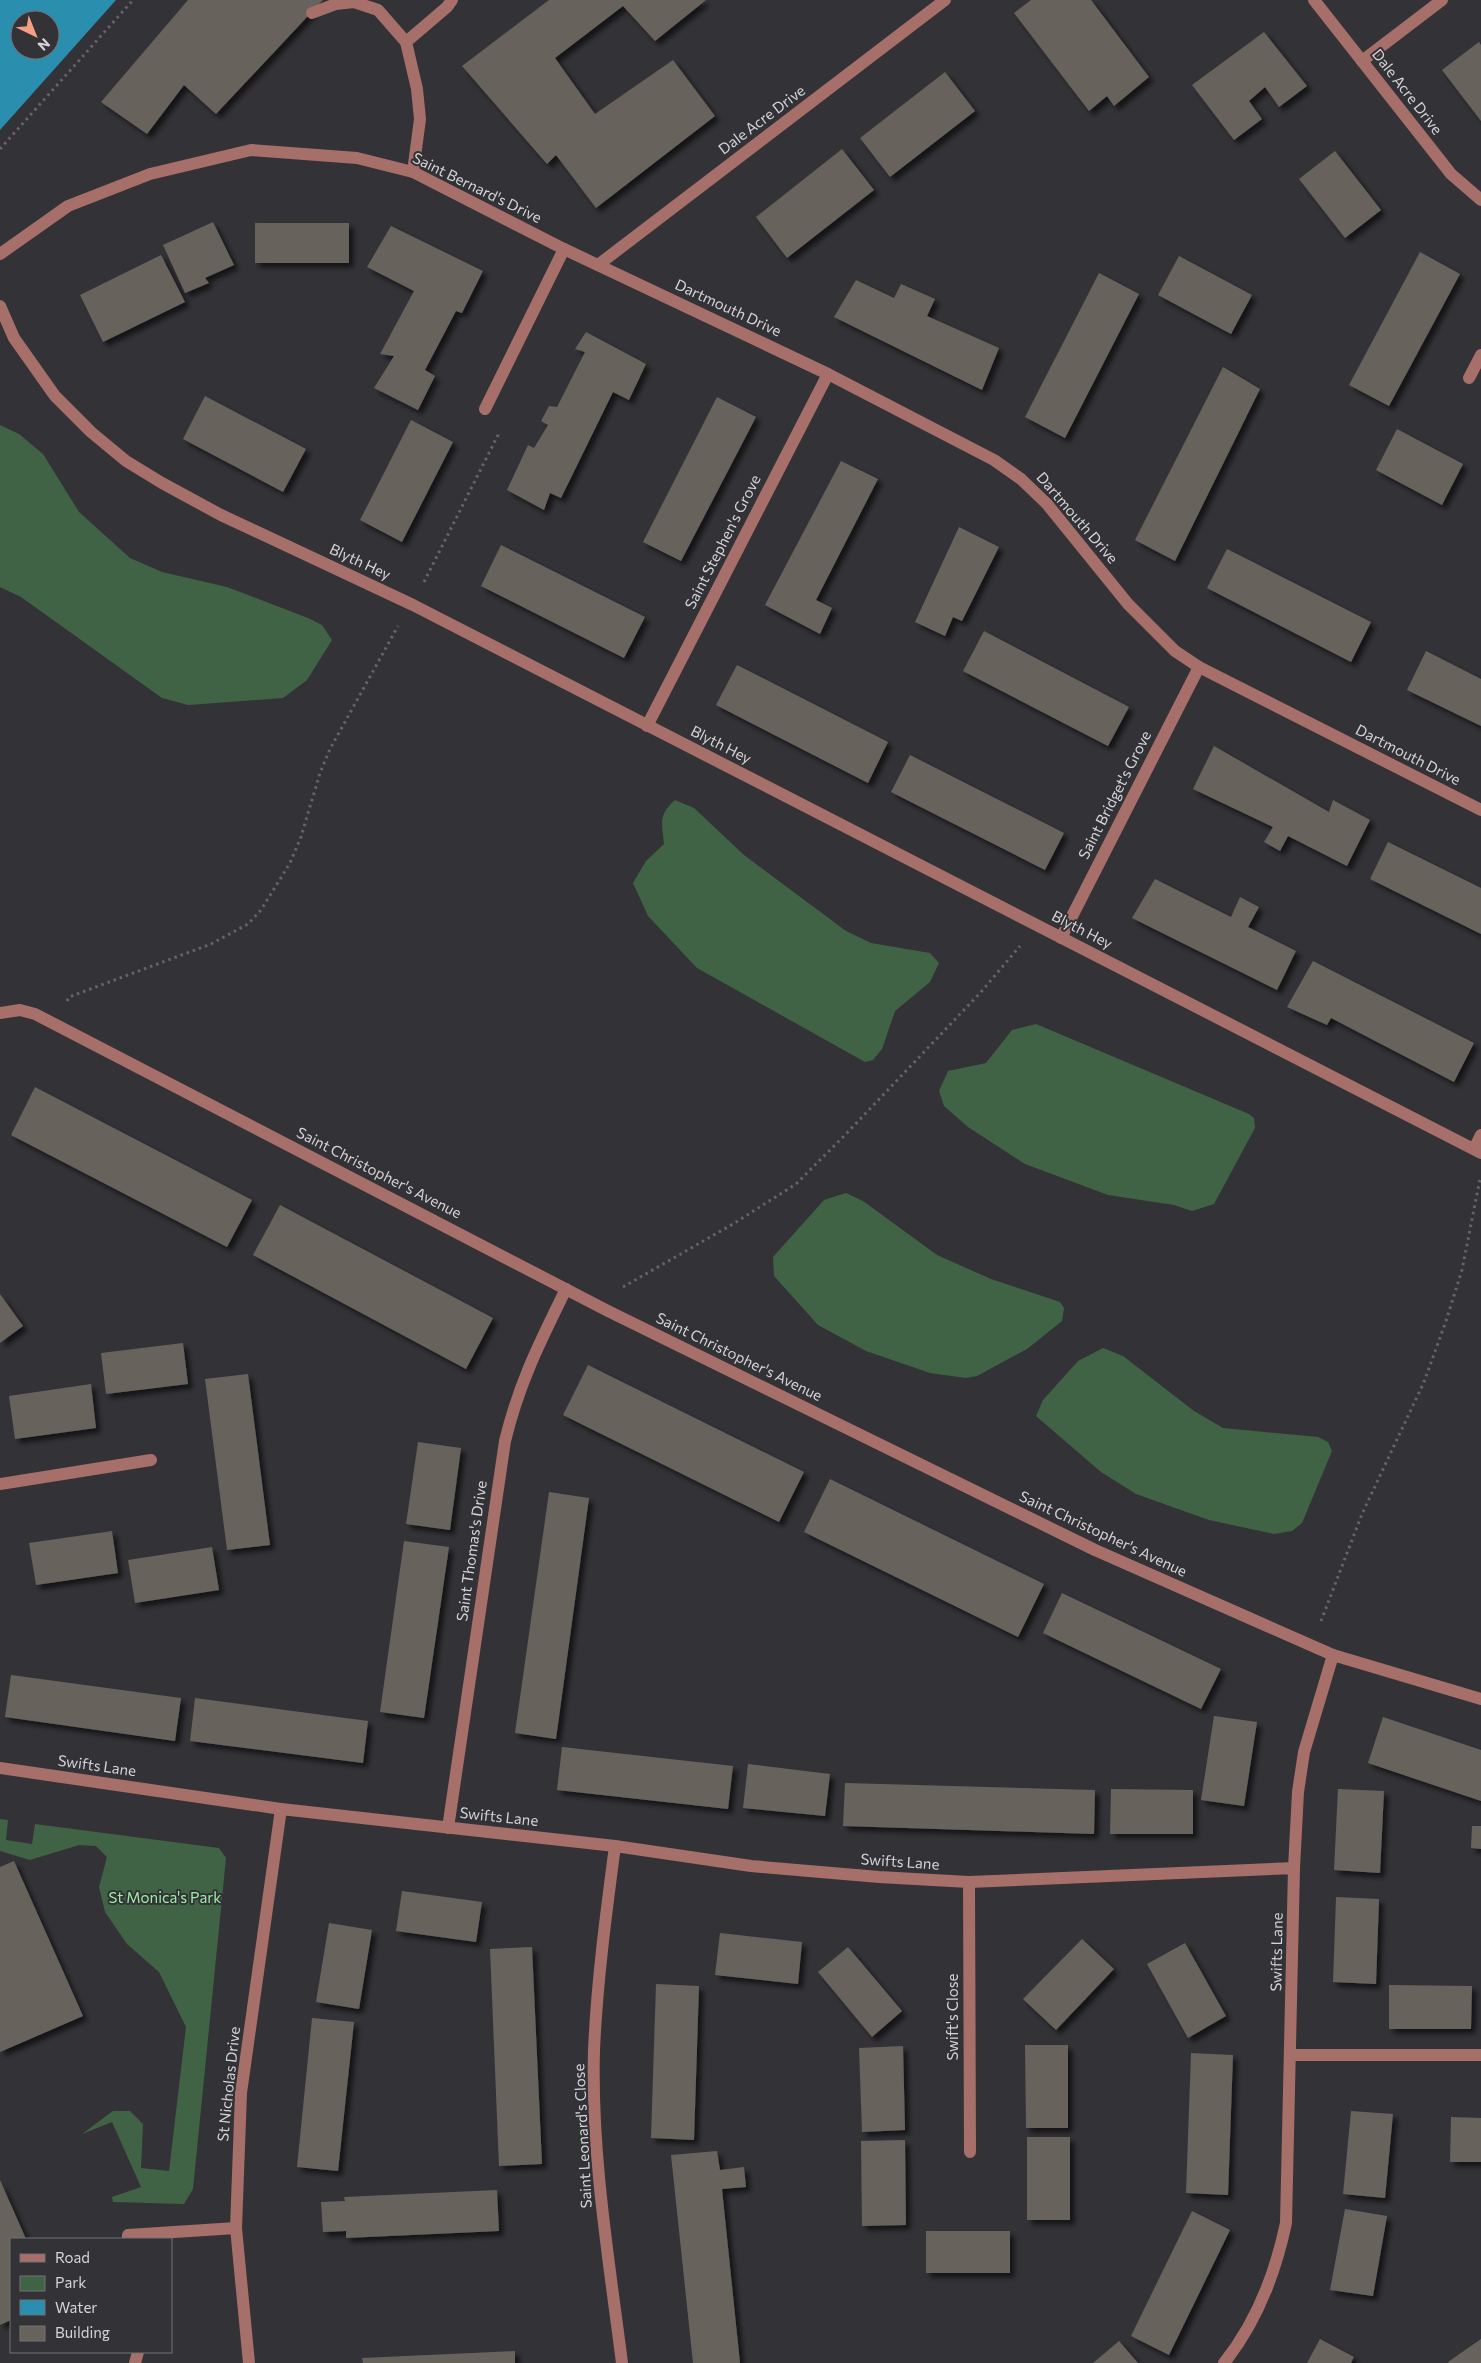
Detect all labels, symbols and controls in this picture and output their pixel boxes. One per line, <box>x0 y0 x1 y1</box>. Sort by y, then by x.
north arrow <box>10 10 60 60</box>
text: N <box>35 35 54 55</box>
street label: Dale Acre Drive <box>1369 45 1447 138</box>
street label: Dale Acre Drive <box>715 81 808 158</box>
street label: Saint Bernard's Drive <box>410 148 545 226</box>
street label: Dartmouth Drive <box>672 275 785 340</box>
street label: Dartmouth Drive <box>1033 468 1122 567</box>
street label: Saint Stephen's Grove <box>680 471 764 612</box>
street label: Blyth Hey <box>327 539 394 583</box>
street label: Dartmouth Drive <box>1353 720 1464 788</box>
street label: Blyth Hey <box>688 721 755 767</box>
street label: Saint Bridget's Grove <box>1074 727 1154 862</box>
street label: Blyth Hey <box>1049 906 1116 952</box>
street label: Saint Christopher's Avenue <box>294 1123 465 1222</box>
street label: Saint Christopher's Avenue <box>653 1308 826 1404</box>
street label: Saint Thomas's Drive <box>452 1479 490 1622</box>
street label: Saint Christopher's Avenue <box>1017 1486 1190 1580</box>
street label: Swifts Lane <box>57 1751 138 1779</box>
street label: Swifts Lane <box>459 1803 539 1829</box>
street label: Swifts Lane <box>860 1849 940 1873</box>
park label: St Monica's Park <box>109 1888 221 1906</box>
street label: Swifts Lane <box>1266 1912 1286 1992</box>
street label: Swift's Close <box>943 1974 961 2060</box>
street label: St Nicholas Drive <box>213 2025 243 2142</box>
street label: Saint Leonard's Close <box>569 2063 595 2209</box>
legend <box>10 2238 172 2353</box>
text: Road <box>55 2248 90 2266</box>
text: Park <box>55 2273 86 2291</box>
text: Water <box>55 2298 97 2316</box>
text: Building <box>55 2323 110 2341</box>

